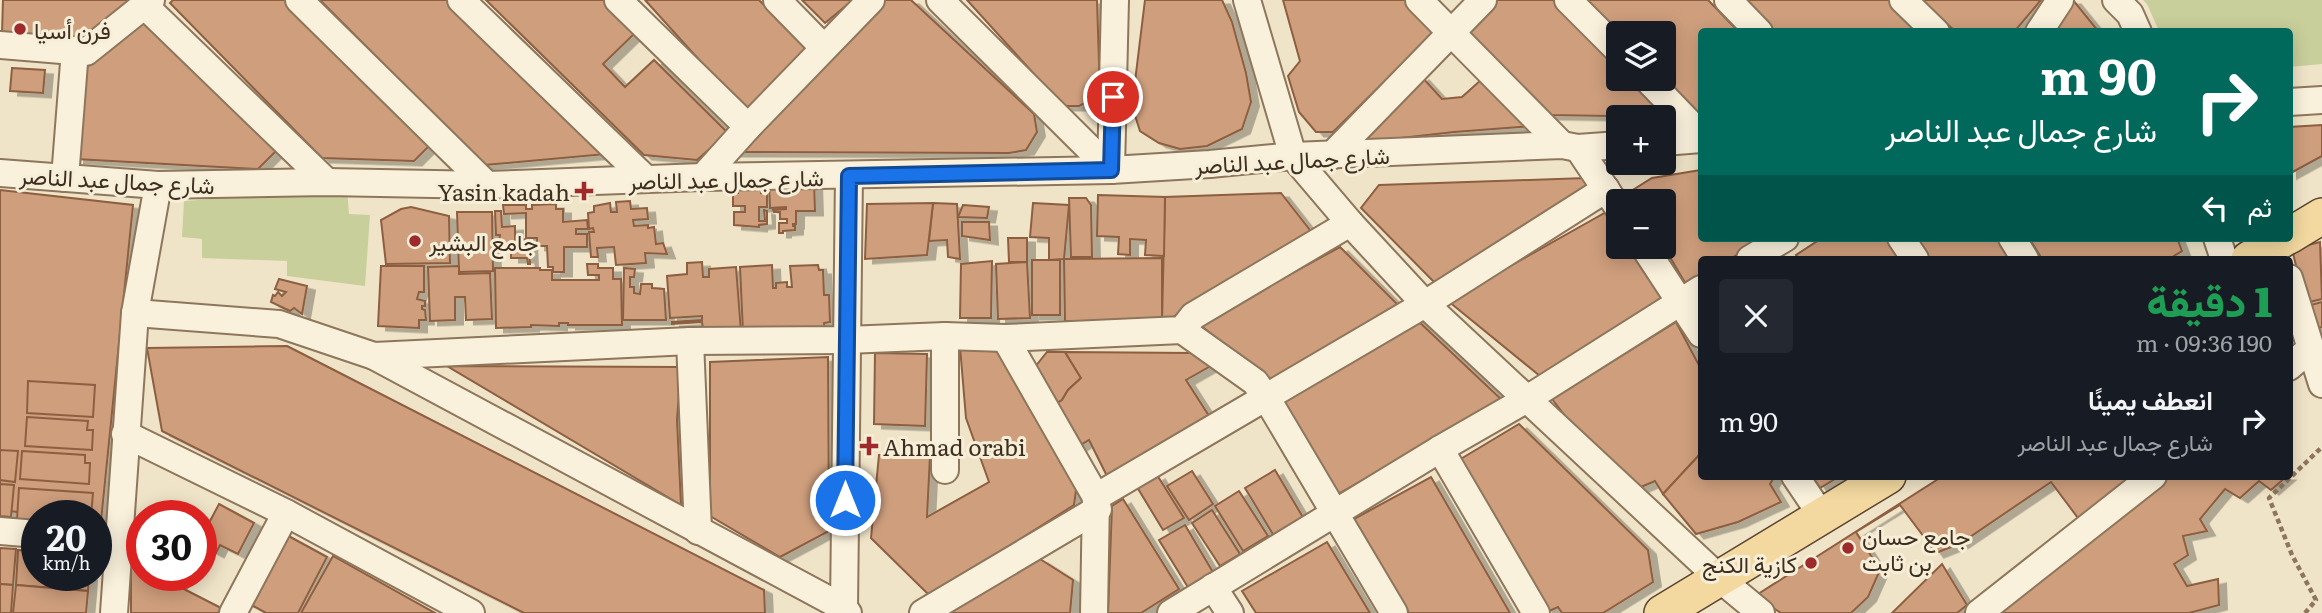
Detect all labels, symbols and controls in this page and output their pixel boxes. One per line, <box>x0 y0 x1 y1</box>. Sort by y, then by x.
place label: فرن أسيا <box>34 12 111 46</box>
marker: فرن أسيا <box>12 21 28 37</box>
map controls <box>1606 21 1676 259</box>
button: layers <box>1606 21 1676 91</box>
text: 90 m <box>2040 37 2157 110</box>
icon: right <box>2181 56 2272 147</box>
pin <box>1083 67 1143 127</box>
icon: arrive <box>1094 78 1132 116</box>
text: شارع جمال عبد الناصر <box>1885 104 2157 152</box>
button: + <box>1606 105 1676 175</box>
street label: شارع جمال عبد الناصر <box>1193 137 1391 182</box>
street label: شارع جمال عبد الناصر <box>17 157 215 202</box>
street label: شارع جمال عبد الناصر <box>627 159 824 198</box>
place label: Yasin kadah <box>438 174 570 208</box>
marker: Yasin kadah <box>576 183 592 199</box>
text: ثم <box>2248 186 2272 225</box>
button: − <box>1606 189 1676 259</box>
icon: left <box>2196 189 2234 227</box>
place label: جامع البشير <box>428 224 538 259</box>
marker: جامع البشير <box>407 233 423 249</box>
text: 1 دقيقة <box>2147 268 2272 330</box>
button: close <box>1719 279 1793 353</box>
text: 190 m · 09:36 <box>2136 325 2272 359</box>
text: انعطف يمينًا <box>2088 379 2213 418</box>
text: 90 m <box>1719 401 1778 440</box>
icon: right <box>2234 402 2272 440</box>
text: شارع جمال عبد الناصر <box>2018 424 2213 458</box>
place label: Ahmad orabi <box>883 429 1026 463</box>
marker: Ahmad orabi <box>861 438 877 454</box>
position arrow <box>808 463 882 537</box>
speed limit sign: 30 <box>126 500 217 591</box>
text: 20 <box>46 510 87 562</box>
place label: جامع حسان بن ثابت <box>1862 518 1971 578</box>
marker: جامع حسان بن ثابت <box>1840 540 1856 556</box>
place label: كازية الكنج <box>1702 546 1797 581</box>
text: km/h <box>43 549 90 576</box>
marker: كازية الكنج <box>1803 555 1819 571</box>

